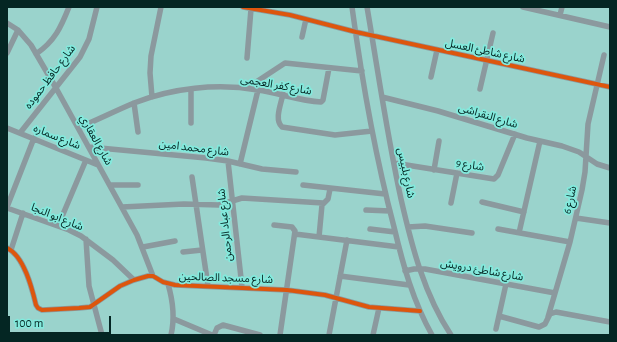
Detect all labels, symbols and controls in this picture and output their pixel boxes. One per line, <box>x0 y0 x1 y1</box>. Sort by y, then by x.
street label: شارع شاطئ العسل <box>444 36 526 66</box>
street label: شارع حافظ حموده <box>22 42 78 112</box>
street label: شارع كفر العجمى <box>239 72 313 98</box>
street label: شارع النقراشى <box>457 101 519 131</box>
street label: شارع العقاري <box>77 113 115 167</box>
street label: شارع سماره <box>32 122 82 152</box>
street label: شارع محمد امين <box>158 137 230 159</box>
street label: شارع بلبيس <box>394 147 418 199</box>
street label: شارع 9 <box>455 156 485 174</box>
street label: شارع 6 <box>561 185 579 215</box>
street label: شارع عباد الرحمن <box>215 188 235 262</box>
street label: شارع ابو النجا <box>29 201 85 233</box>
street label: شارع شاطئ درويش <box>440 256 524 284</box>
street label: شارع مسجد الصالحين <box>179 270 273 286</box>
scale bar <box>10 308 113 334</box>
text: 100 m <box>15 317 43 329</box>

